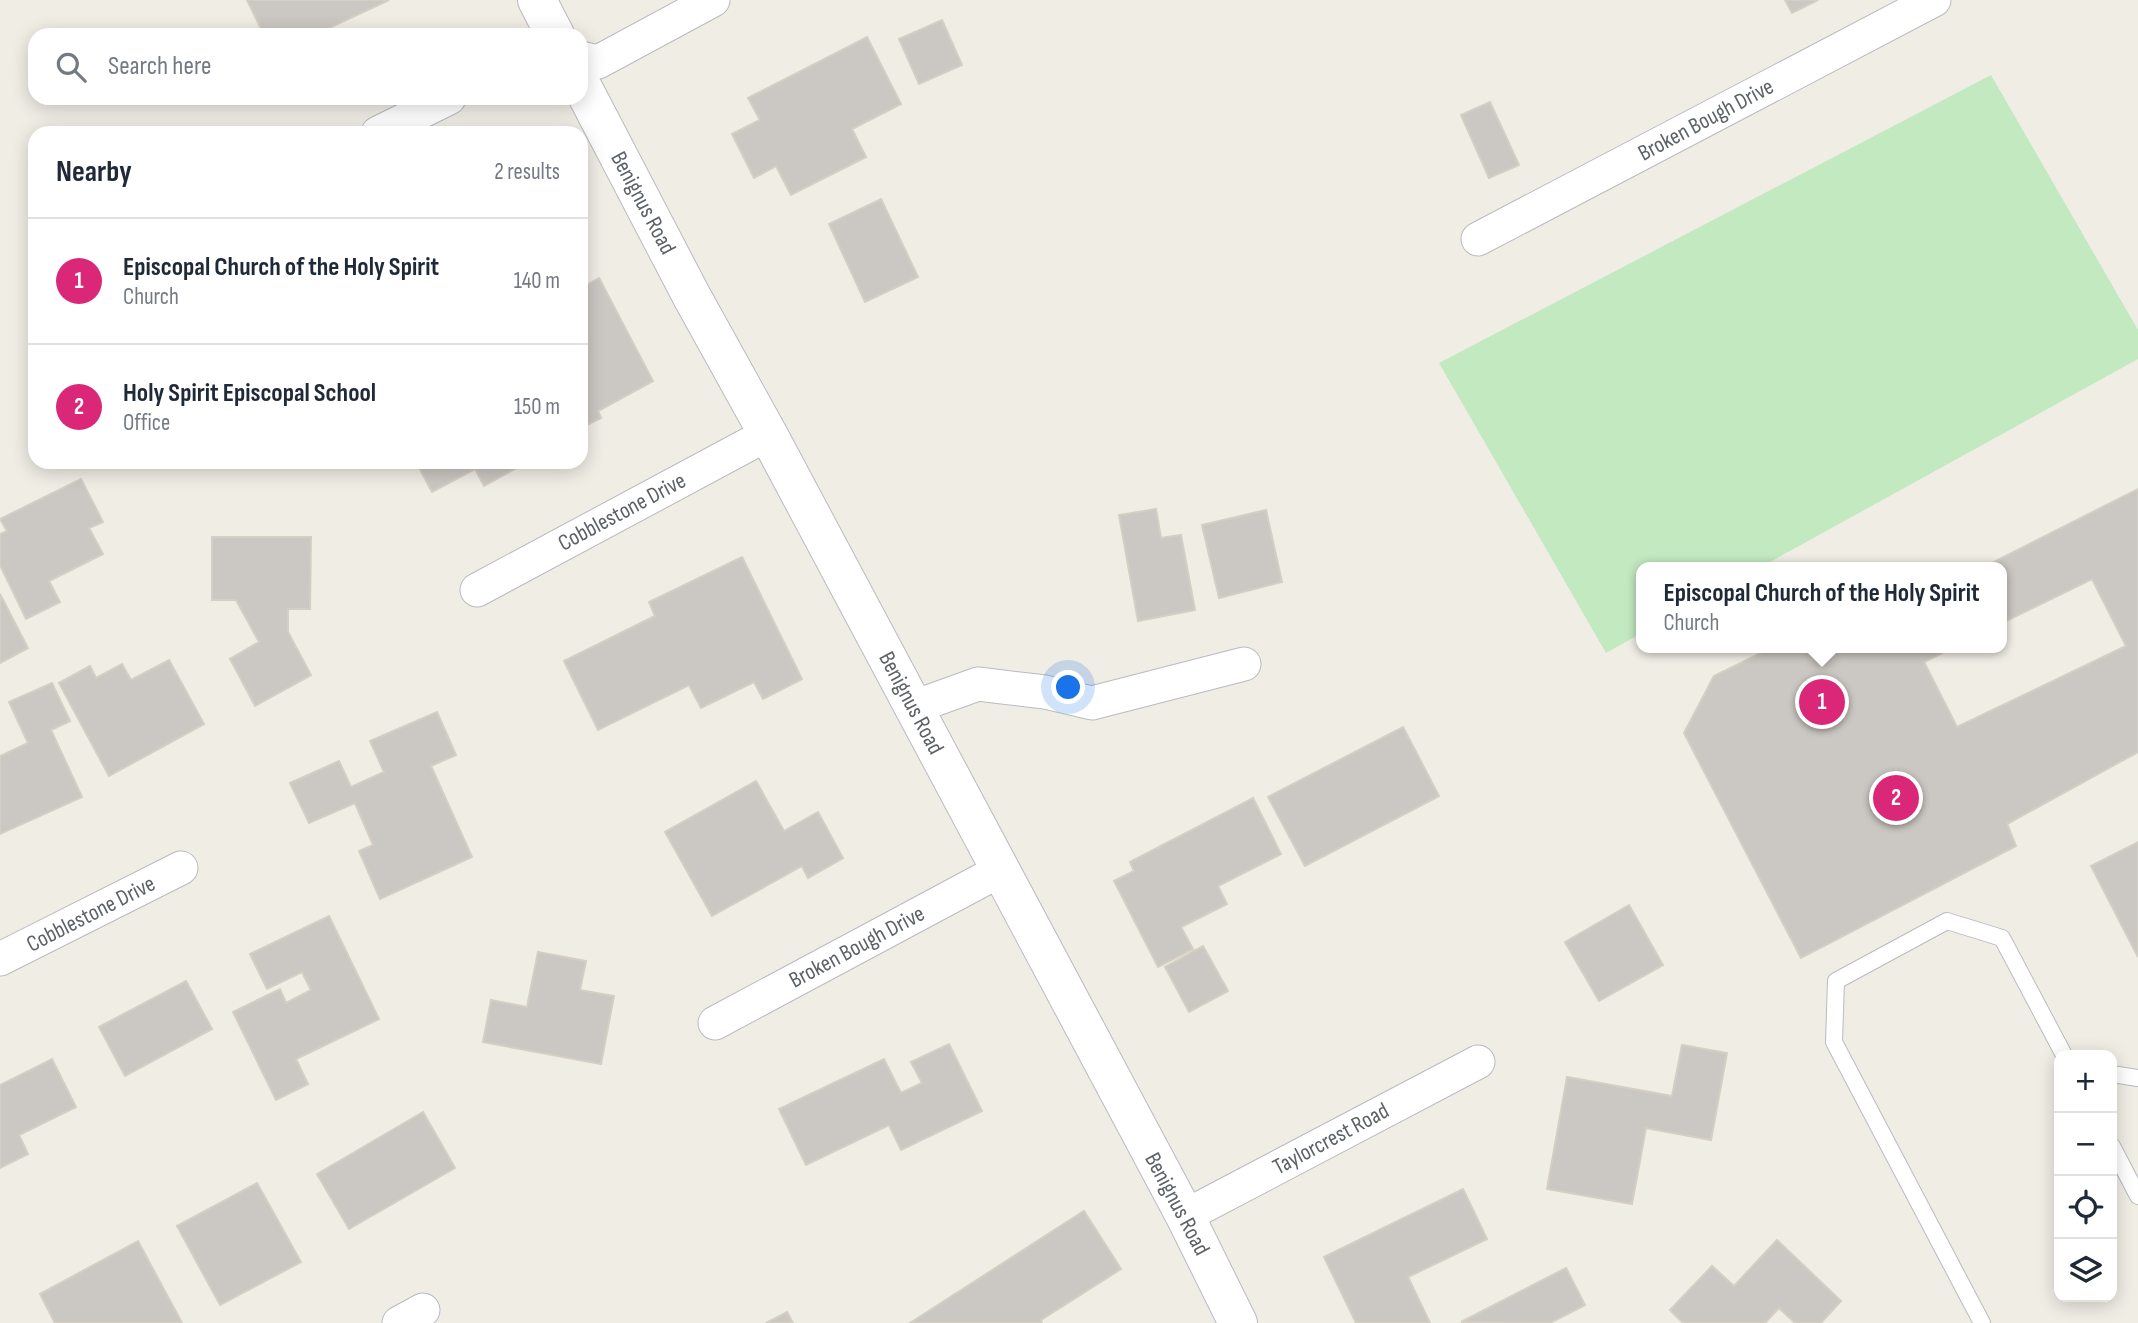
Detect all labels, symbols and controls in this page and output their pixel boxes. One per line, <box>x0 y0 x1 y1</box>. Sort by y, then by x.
search box <box>28 28 588 105</box>
icon: search <box>52 48 90 86</box>
text: Search here <box>108 51 211 82</box>
street label: Broken Bough Drive <box>1633 73 1779 167</box>
street label: Benignus Road <box>604 147 682 259</box>
text: Nearby <box>56 154 132 190</box>
text: 2 results <box>494 158 560 186</box>
text: Episcopal Church of the Holy Spirit <box>123 252 439 283</box>
text: 1 <box>74 267 84 295</box>
text: 140 m <box>514 267 560 295</box>
text: Church <box>123 283 179 311</box>
text: Holy Spirit Episcopal School <box>123 378 376 409</box>
text: 2 <box>74 393 84 421</box>
text: 150 m <box>514 393 560 421</box>
text: Office <box>123 409 170 437</box>
street label: Cobblestone Drive <box>553 467 691 557</box>
popup <box>1636 562 2007 653</box>
text: Episcopal Church of the Holy Spirit <box>1663 578 1980 609</box>
text: Church <box>1663 609 1719 637</box>
street label: Benignus Road <box>872 647 950 759</box>
your location <box>1051 670 1085 704</box>
pin: 1 <box>1799 676 1845 728</box>
pin: 2 <box>1873 772 1919 824</box>
street label: Cobblestone Drive <box>22 870 160 958</box>
street label: Broken Bough Drive <box>784 900 930 994</box>
map controls <box>2054 1050 2117 1302</box>
button: + <box>2054 1050 2117 1113</box>
street label: Taylorcrest Road <box>1268 1097 1394 1181</box>
button: − <box>2054 1113 2117 1176</box>
street label: Benignus Road <box>1138 1148 1216 1260</box>
button: locate <box>2054 1176 2117 1239</box>
button: layers <box>2054 1239 2117 1302</box>

